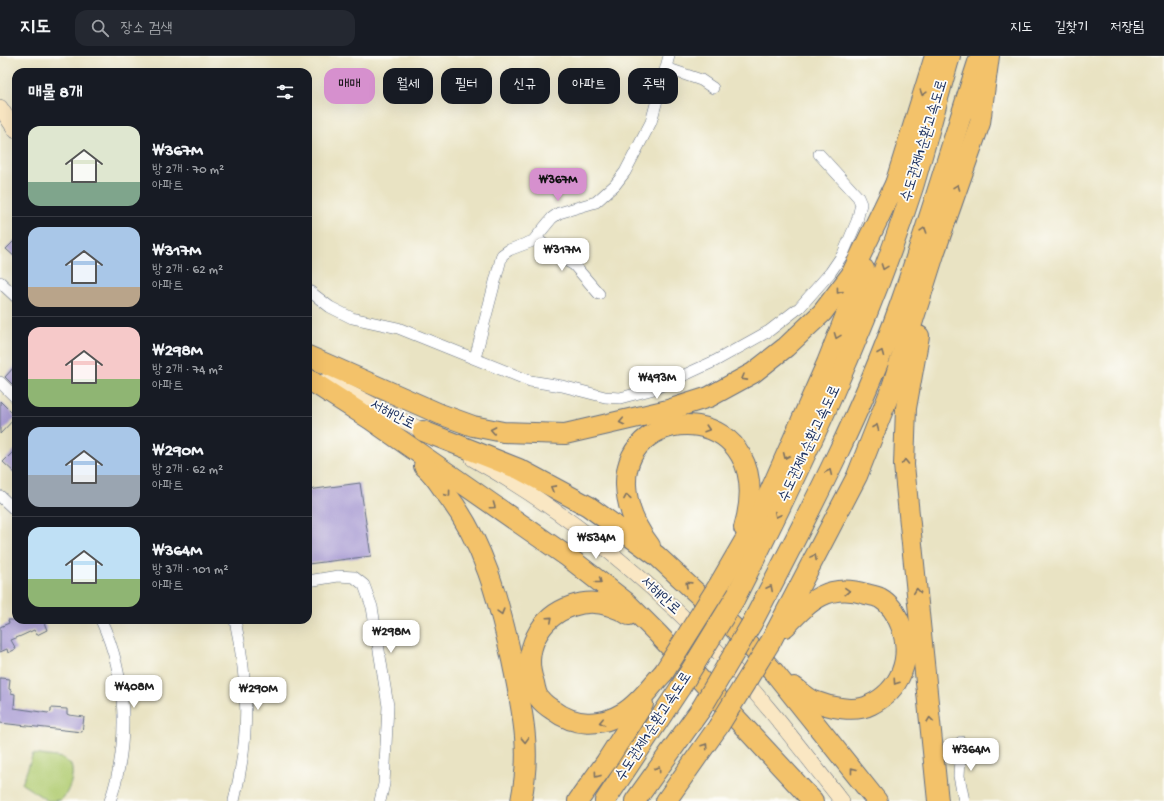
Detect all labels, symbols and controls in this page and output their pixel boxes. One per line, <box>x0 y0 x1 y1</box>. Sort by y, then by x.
search box <box>75 10 355 46</box>
text: 지도 <box>20 17 51 40</box>
icon: search <box>89 17 111 39</box>
text: 장소 검색 <box>121 20 172 38</box>
text: 지도 <box>1010 20 1032 37</box>
text: 길찾기 <box>1054 20 1088 37</box>
text: 저장됨 <box>1110 20 1144 37</box>
chip: 매매 <box>324 68 375 104</box>
chip: 월세 <box>383 68 433 104</box>
chip: 필터 <box>441 68 492 104</box>
chip: 신규 <box>500 68 550 104</box>
chip: 아파트 <box>558 68 620 104</box>
chip: 주택 <box>628 68 678 104</box>
street label: 수도권제1순환고속도로 <box>898 78 952 204</box>
icon: filters <box>274 81 296 103</box>
text: 매물 8개 <box>28 84 82 104</box>
one-way arrow <box>919 90 928 97</box>
icon: home <box>60 142 108 190</box>
text: ₩367M <box>152 142 203 162</box>
text: 방 2개 · 70 m² <box>152 163 224 178</box>
pin: ₩367M <box>530 168 586 202</box>
text: ₩367M <box>539 173 577 188</box>
text: 아파트 <box>152 179 183 194</box>
one-way arrow <box>953 184 961 191</box>
one-way arrow <box>919 227 928 234</box>
pin: ₩317M <box>534 238 590 272</box>
text: ₩317M <box>152 242 201 262</box>
icon: home <box>60 243 108 291</box>
text: ₩317M <box>543 243 581 258</box>
text: 방 2개 · 62 m² <box>152 263 223 278</box>
one-way arrow <box>880 263 889 270</box>
text: 아파트 <box>152 279 183 294</box>
one-way arrow <box>837 286 844 293</box>
one-way arrow <box>834 333 842 340</box>
text: ₩298M <box>152 342 203 362</box>
icon: home <box>60 343 108 391</box>
one-way arrow <box>876 350 884 357</box>
text: 방 2개 · 74 m² <box>152 363 223 378</box>
pin: ₩493M <box>629 366 685 400</box>
text: ₩493M <box>638 371 676 386</box>
one-way arrow <box>740 373 748 381</box>
text: 아파트 <box>152 379 183 394</box>
street label: 수도권제1순환고속도로 <box>775 383 845 505</box>
street label: 서해안로 <box>366 396 418 434</box>
one-way arrow <box>619 417 625 425</box>
one-way arrow <box>704 424 711 433</box>
one-way arrow <box>871 424 879 431</box>
one-way arrow <box>490 427 497 435</box>
text: ₩290M <box>152 442 203 462</box>
icon: home <box>60 443 108 491</box>
one-way arrow <box>783 452 791 459</box>
one-way arrow <box>901 459 909 465</box>
text: 방 2개 · 62 m² <box>152 463 223 478</box>
one-way arrow <box>824 469 832 477</box>
text: 아파트 <box>152 479 183 494</box>
one-way arrow <box>550 485 558 492</box>
one-way arrow <box>443 490 450 497</box>
one-way arrow <box>623 494 632 500</box>
one-way arrow <box>489 501 496 509</box>
one-way arrow <box>774 510 782 518</box>
pin: ₩534M <box>568 526 624 560</box>
text: ₩534M <box>577 531 615 546</box>
text: ₩364M <box>152 542 202 562</box>
icon: home <box>60 543 108 591</box>
one-way arrow <box>810 554 817 561</box>
text: 방 3개 · 101 m² <box>152 563 228 578</box>
street label: 서해안로 <box>636 573 684 619</box>
one-way arrow <box>595 576 602 583</box>
text: 아파트 <box>152 579 183 594</box>
one-way arrow <box>685 582 693 589</box>
one-way arrow <box>765 585 773 592</box>
one-way arrow <box>844 586 850 595</box>
one-way arrow <box>913 588 922 594</box>
one-way arrow <box>496 608 505 615</box>
one-way arrow <box>545 616 553 623</box>
pin: ₩298M <box>363 620 419 654</box>
text: ₩298M <box>372 625 410 640</box>
street label: 수도권제1순환고속도로 <box>612 669 696 785</box>
pin: ₩408M <box>106 675 162 709</box>
pin: ₩290M <box>230 677 286 711</box>
one-way arrow <box>894 678 901 685</box>
text: ₩408M <box>114 680 154 695</box>
text: ₩290M <box>239 682 277 697</box>
one-way arrow <box>599 717 605 725</box>
one-way arrow <box>926 717 935 723</box>
one-way arrow <box>520 736 529 743</box>
pin: ₩364M <box>943 738 999 772</box>
one-way arrow <box>700 743 708 750</box>
text: ₩364M <box>952 743 990 758</box>
one-way arrow <box>653 766 661 773</box>
one-way arrow <box>851 768 858 775</box>
one-way arrow <box>595 770 602 777</box>

